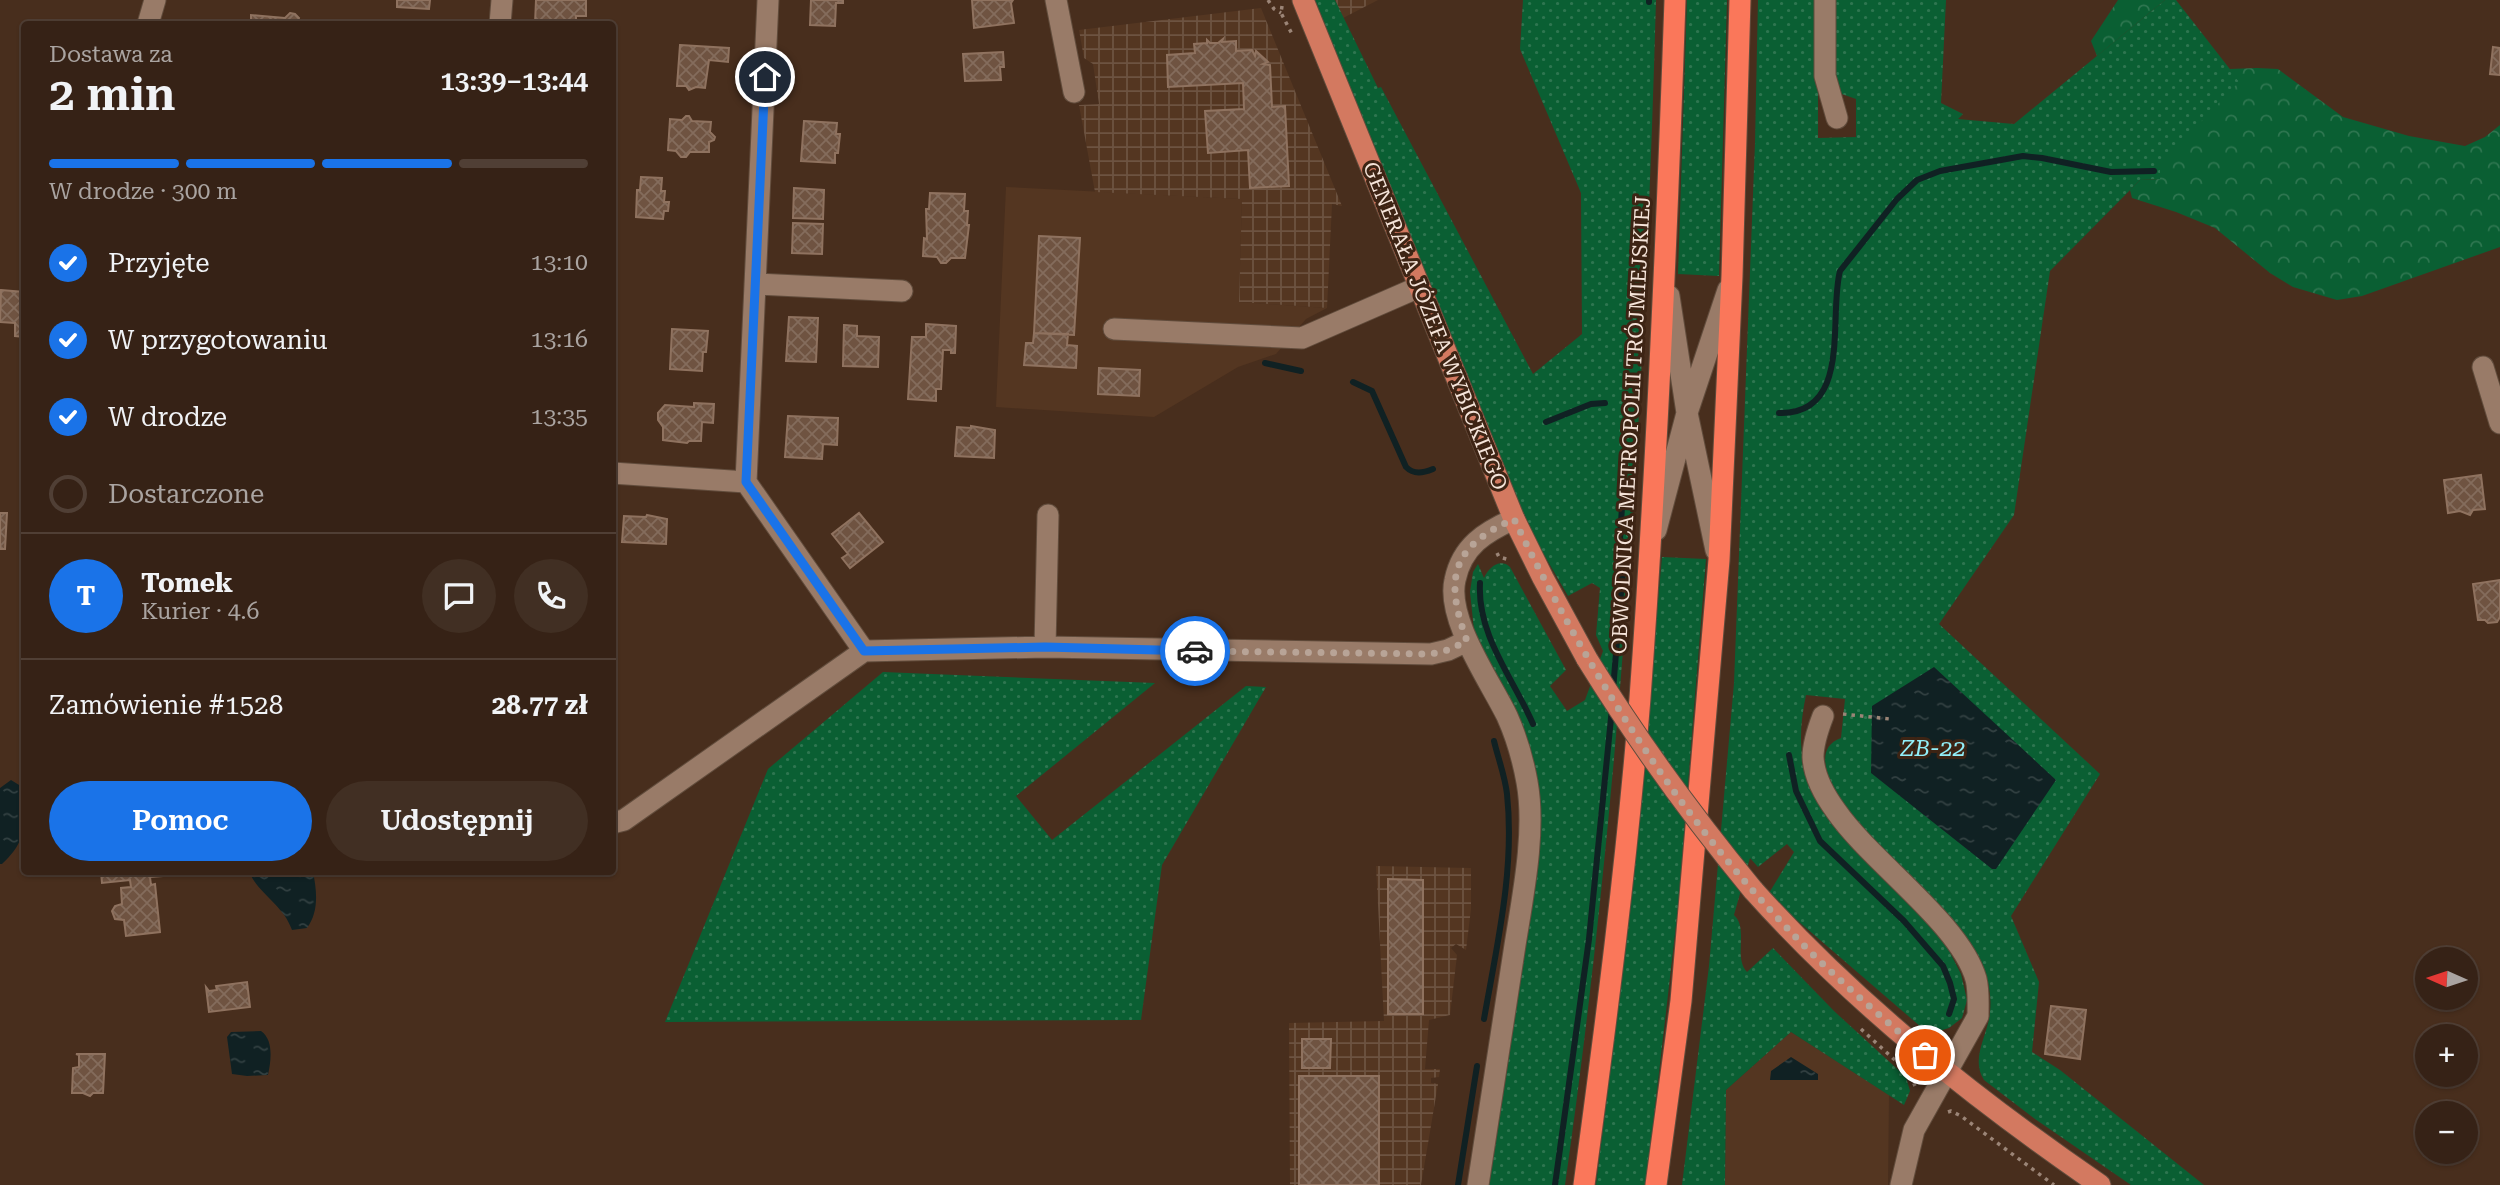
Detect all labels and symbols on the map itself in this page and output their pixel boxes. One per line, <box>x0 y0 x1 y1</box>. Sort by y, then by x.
pin <box>735 47 795 107</box>
street label: GENERAŁA JÓZEFA WYBICKIEGO <box>1358 158 1513 494</box>
street label: OBWODNICA METROPOLII TRÓJMIEJSKIEJ <box>1606 195 1655 655</box>
courier <box>1160 616 1230 686</box>
water label: ZB-22 <box>1899 735 1966 762</box>
north arrow <box>2415 947 2478 1010</box>
pin <box>1895 1025 1955 1085</box>

